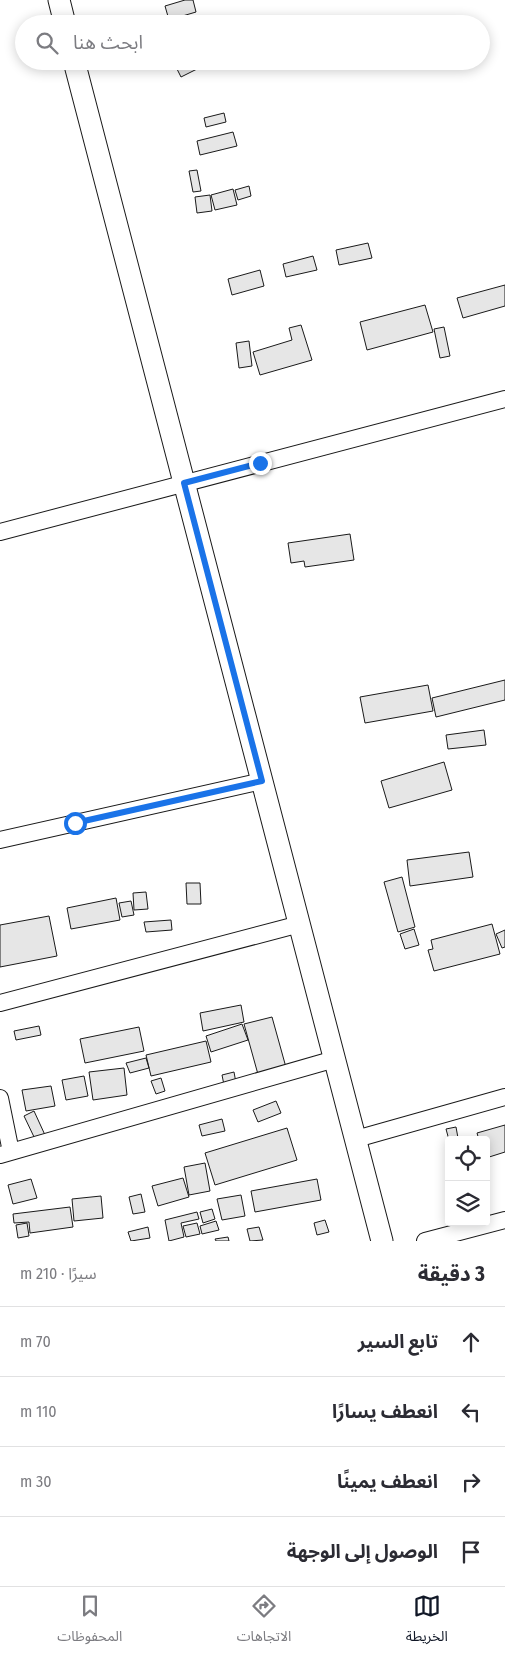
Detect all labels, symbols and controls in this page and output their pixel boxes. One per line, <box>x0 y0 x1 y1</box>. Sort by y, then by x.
search box <box>15 15 490 70</box>
icon: search <box>33 29 61 57</box>
text: ابحث هنا <box>73 31 143 54</box>
route end <box>249 452 272 475</box>
route start <box>64 812 87 835</box>
map controls <box>445 1136 490 1226</box>
button: locate <box>445 1136 490 1181</box>
button: layers <box>445 1181 490 1226</box>
text: 3 دقيقة <box>418 1261 485 1287</box>
text: سيرًا · 210 m <box>20 1264 97 1283</box>
icon: ahead <box>457 1328 485 1356</box>
text: تابع السير <box>358 1330 438 1353</box>
text: 70 m <box>20 1332 51 1351</box>
icon: left <box>457 1398 485 1426</box>
text: انعطف يسارًا <box>332 1400 438 1423</box>
text: 110 m <box>20 1402 57 1421</box>
icon: right <box>457 1468 485 1496</box>
text: انعطف يمينًا <box>337 1470 438 1493</box>
text: 30 m <box>20 1472 52 1491</box>
icon: arrive <box>457 1538 485 1566</box>
text: الوصول إلى الوجهة <box>287 1540 438 1563</box>
tab: المحفوظات <box>57 1592 122 1651</box>
tab: الاتجاهات <box>237 1592 291 1651</box>
tab: الخريطة <box>406 1592 448 1651</box>

